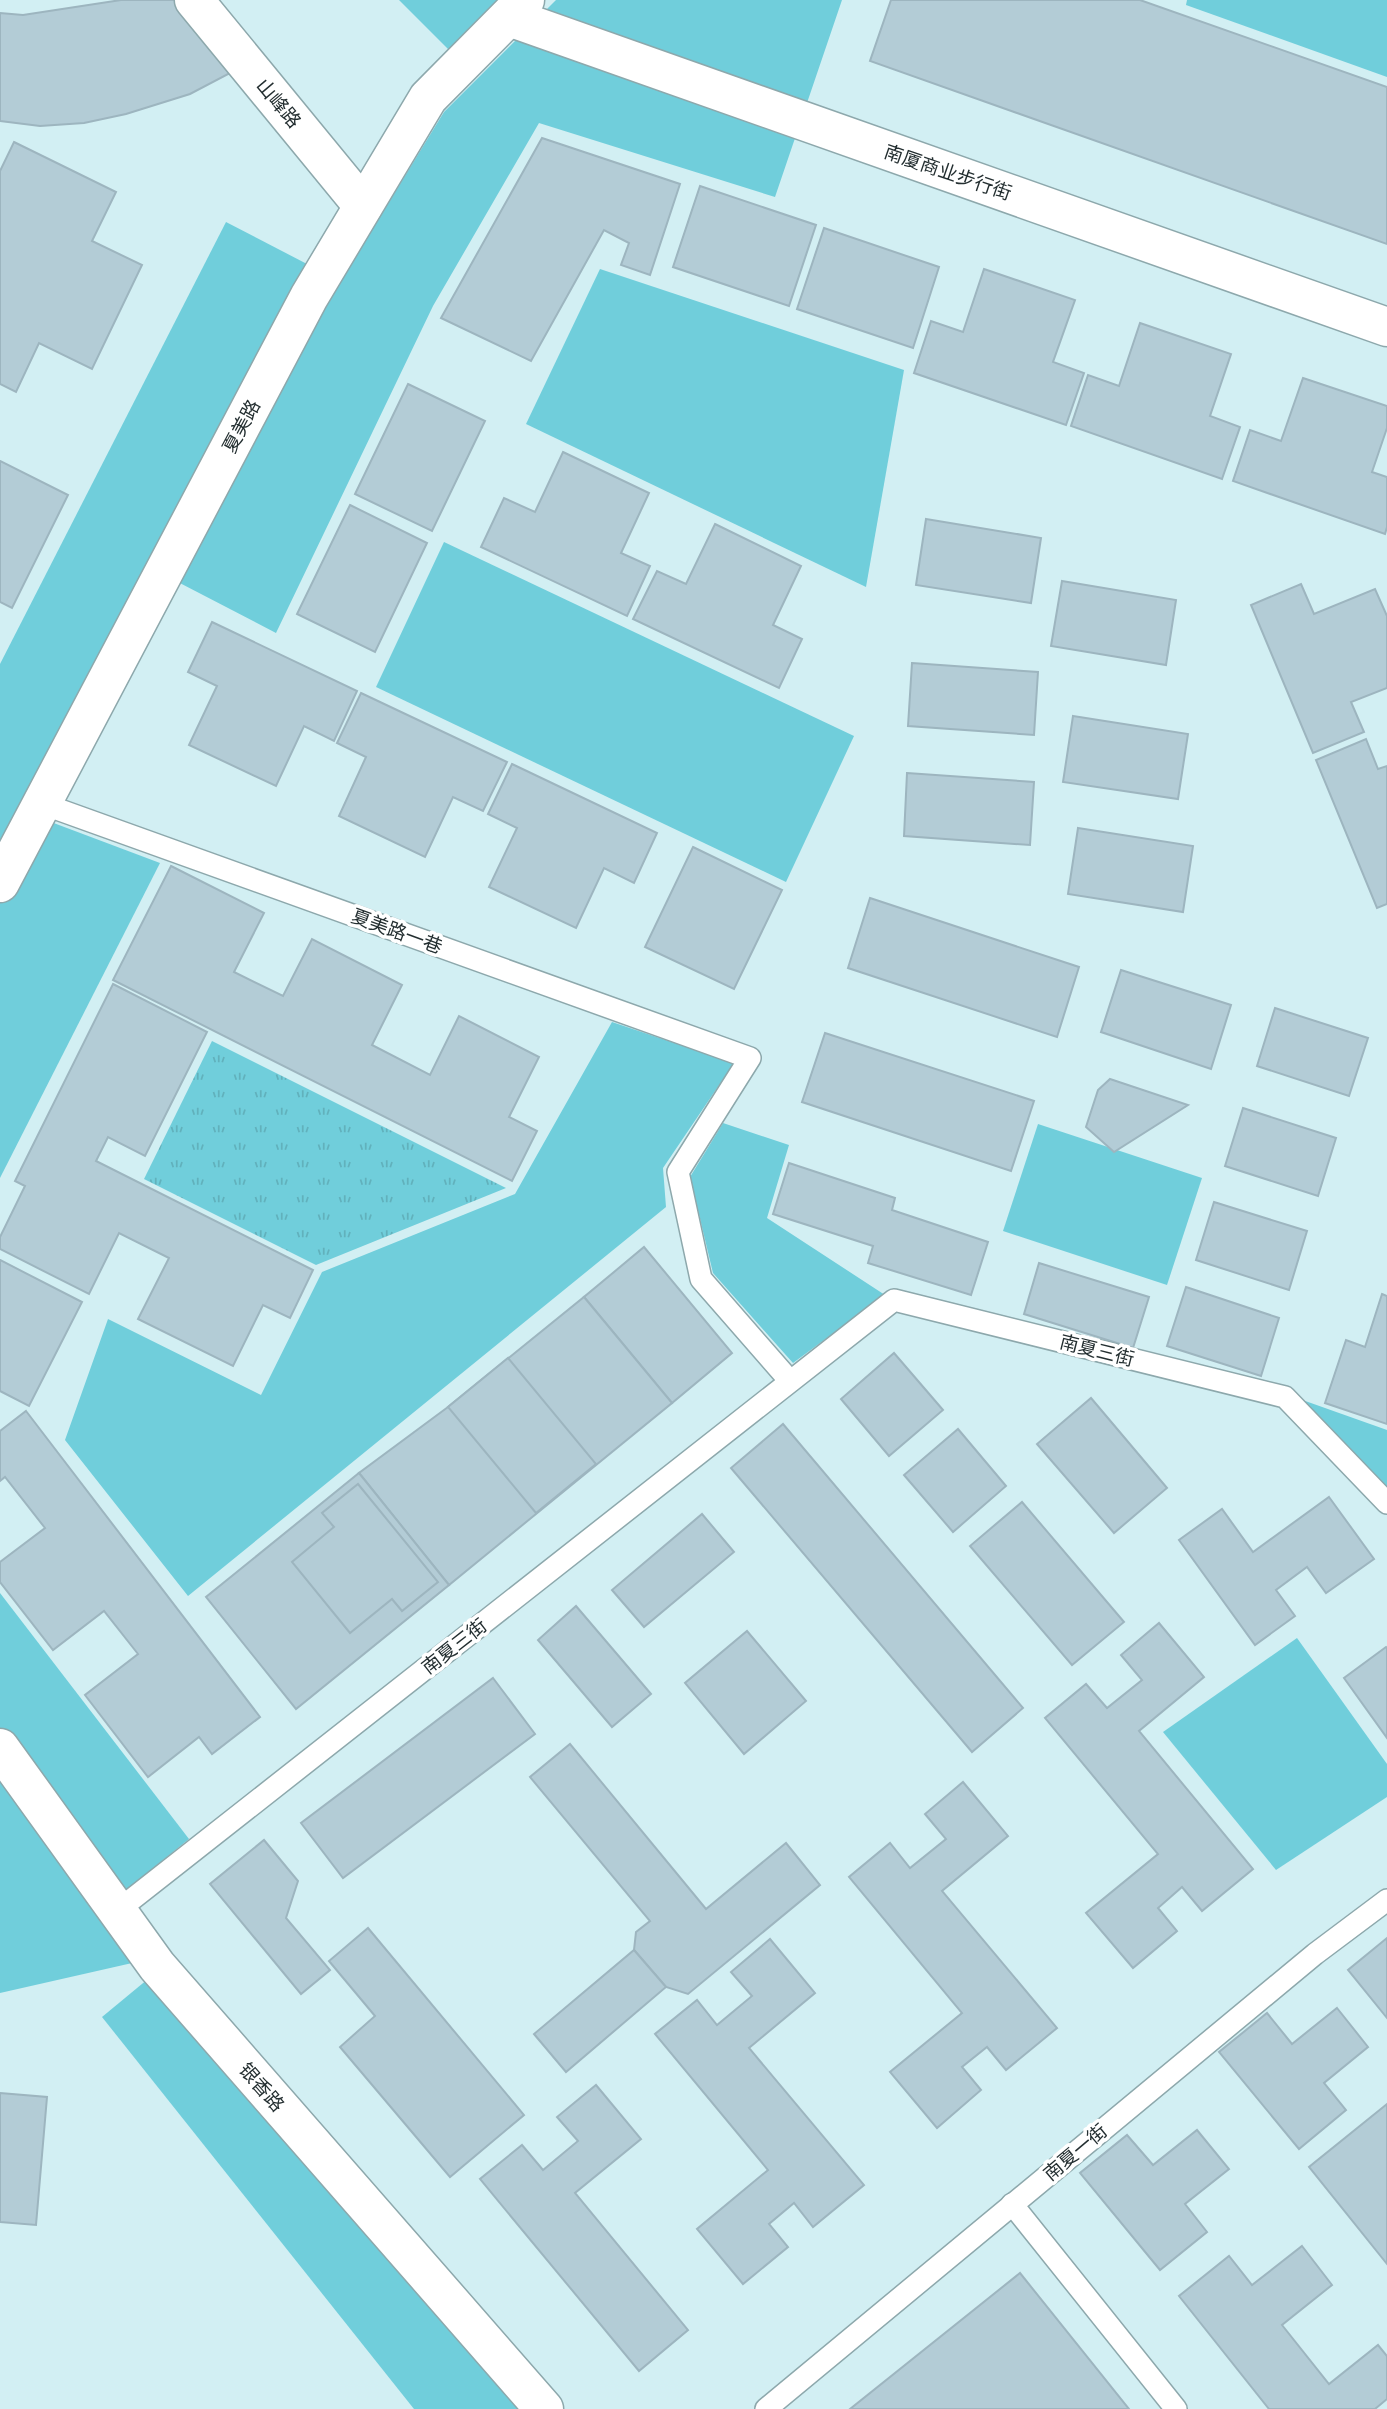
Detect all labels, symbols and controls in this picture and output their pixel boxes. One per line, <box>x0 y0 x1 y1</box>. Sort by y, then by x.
street label: 山峰路 <box>252 74 306 132</box>
street label: 南厦商业步行街 <box>882 140 1014 204</box>
street label: 夏美路 <box>218 396 264 456</box>
street label: 夏美路一巷 <box>349 904 445 958</box>
street label: 南夏三街 <box>1057 1330 1137 1370</box>
street label: 南夏三街 <box>417 1614 491 1678</box>
street label: 银香路 <box>235 2058 289 2116</box>
street label: 南夏一街 <box>1039 2119 1111 2185</box>

